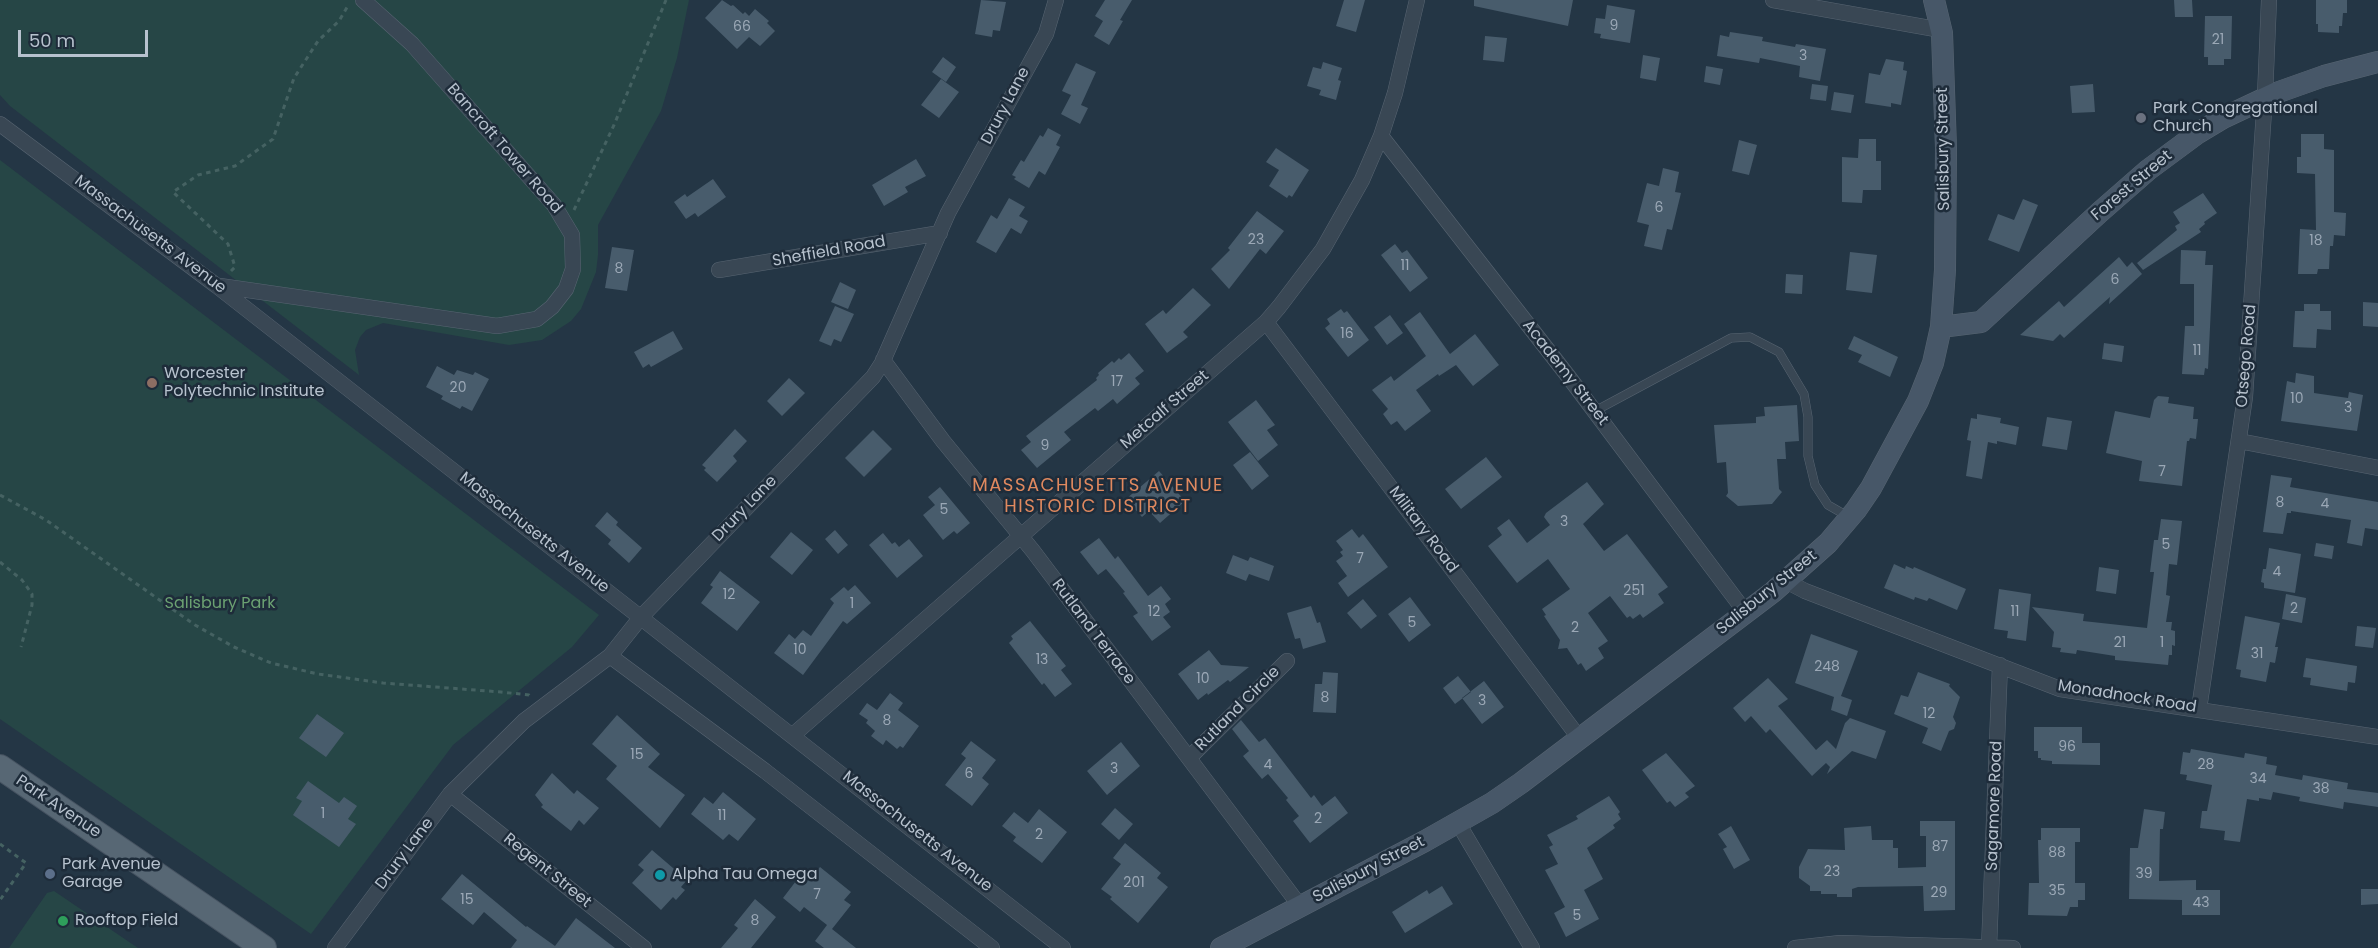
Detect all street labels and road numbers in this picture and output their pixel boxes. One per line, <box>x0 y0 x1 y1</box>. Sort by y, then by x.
street label: Drury Lane <box>978 64 1034 148</box>
street label: Bancroft Tower Road <box>442 80 566 218</box>
street label: Salisbury Street <box>1933 87 1955 211</box>
street label: Forest Street <box>2088 147 2176 225</box>
street label: Massachusetts Avenue <box>70 172 230 298</box>
street label: Sheffield Road <box>771 233 887 271</box>
street label: Otsego Road <box>2233 304 2261 408</box>
street label: Academy Street <box>1518 316 1612 430</box>
street label: Metcalf Street <box>1117 367 1213 453</box>
street label: Massachusetts Avenue <box>455 469 613 597</box>
street label: Drury Lane <box>709 472 781 546</box>
street label: Military Road <box>1384 483 1462 577</box>
street label: Salisbury Street <box>1713 547 1821 639</box>
street label: Rutland Terrace <box>1047 576 1139 688</box>
street label: Rutland Circle <box>1192 663 1284 755</box>
street label: Monadnock Road <box>2056 677 2198 717</box>
street label: Sagamore Road <box>1983 741 2007 871</box>
street label: Massachusetts Avenue <box>838 768 996 896</box>
street label: Park Avenue <box>12 771 104 843</box>
street label: Drury Lane <box>372 814 438 894</box>
street label: Regent Street <box>499 830 595 912</box>
street label: Salisbury Street <box>1310 833 1428 907</box>

